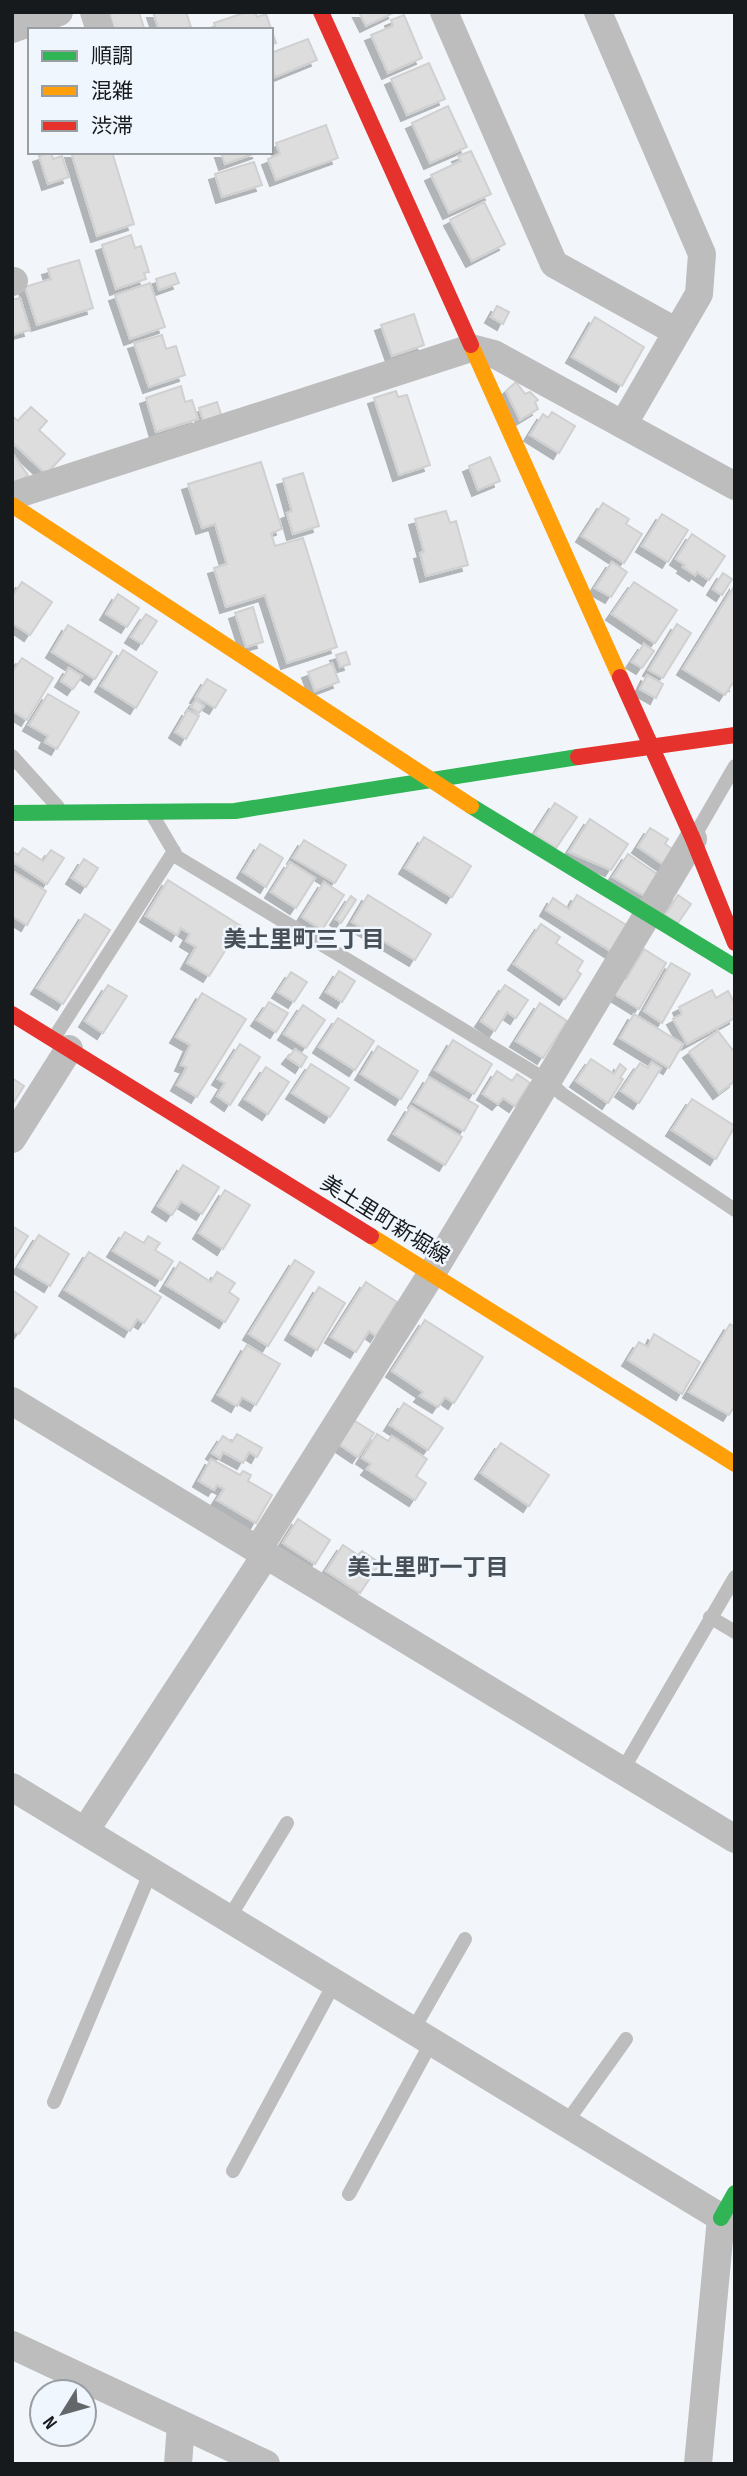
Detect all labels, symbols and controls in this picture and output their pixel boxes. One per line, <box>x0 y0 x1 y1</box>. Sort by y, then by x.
legend <box>28 28 273 154</box>
text: 順調 <box>91 44 133 69</box>
text: 混雑 <box>91 79 133 104</box>
text: 渋滞 <box>91 114 133 139</box>
district label: 美土里町三丁目 <box>224 926 385 954</box>
street label: 美土里町新堀線 <box>316 1170 454 1270</box>
district label: 美土里町一丁目 <box>348 1554 509 1582</box>
north arrow <box>28 2378 98 2448</box>
text: N <box>38 2411 63 2433</box>

